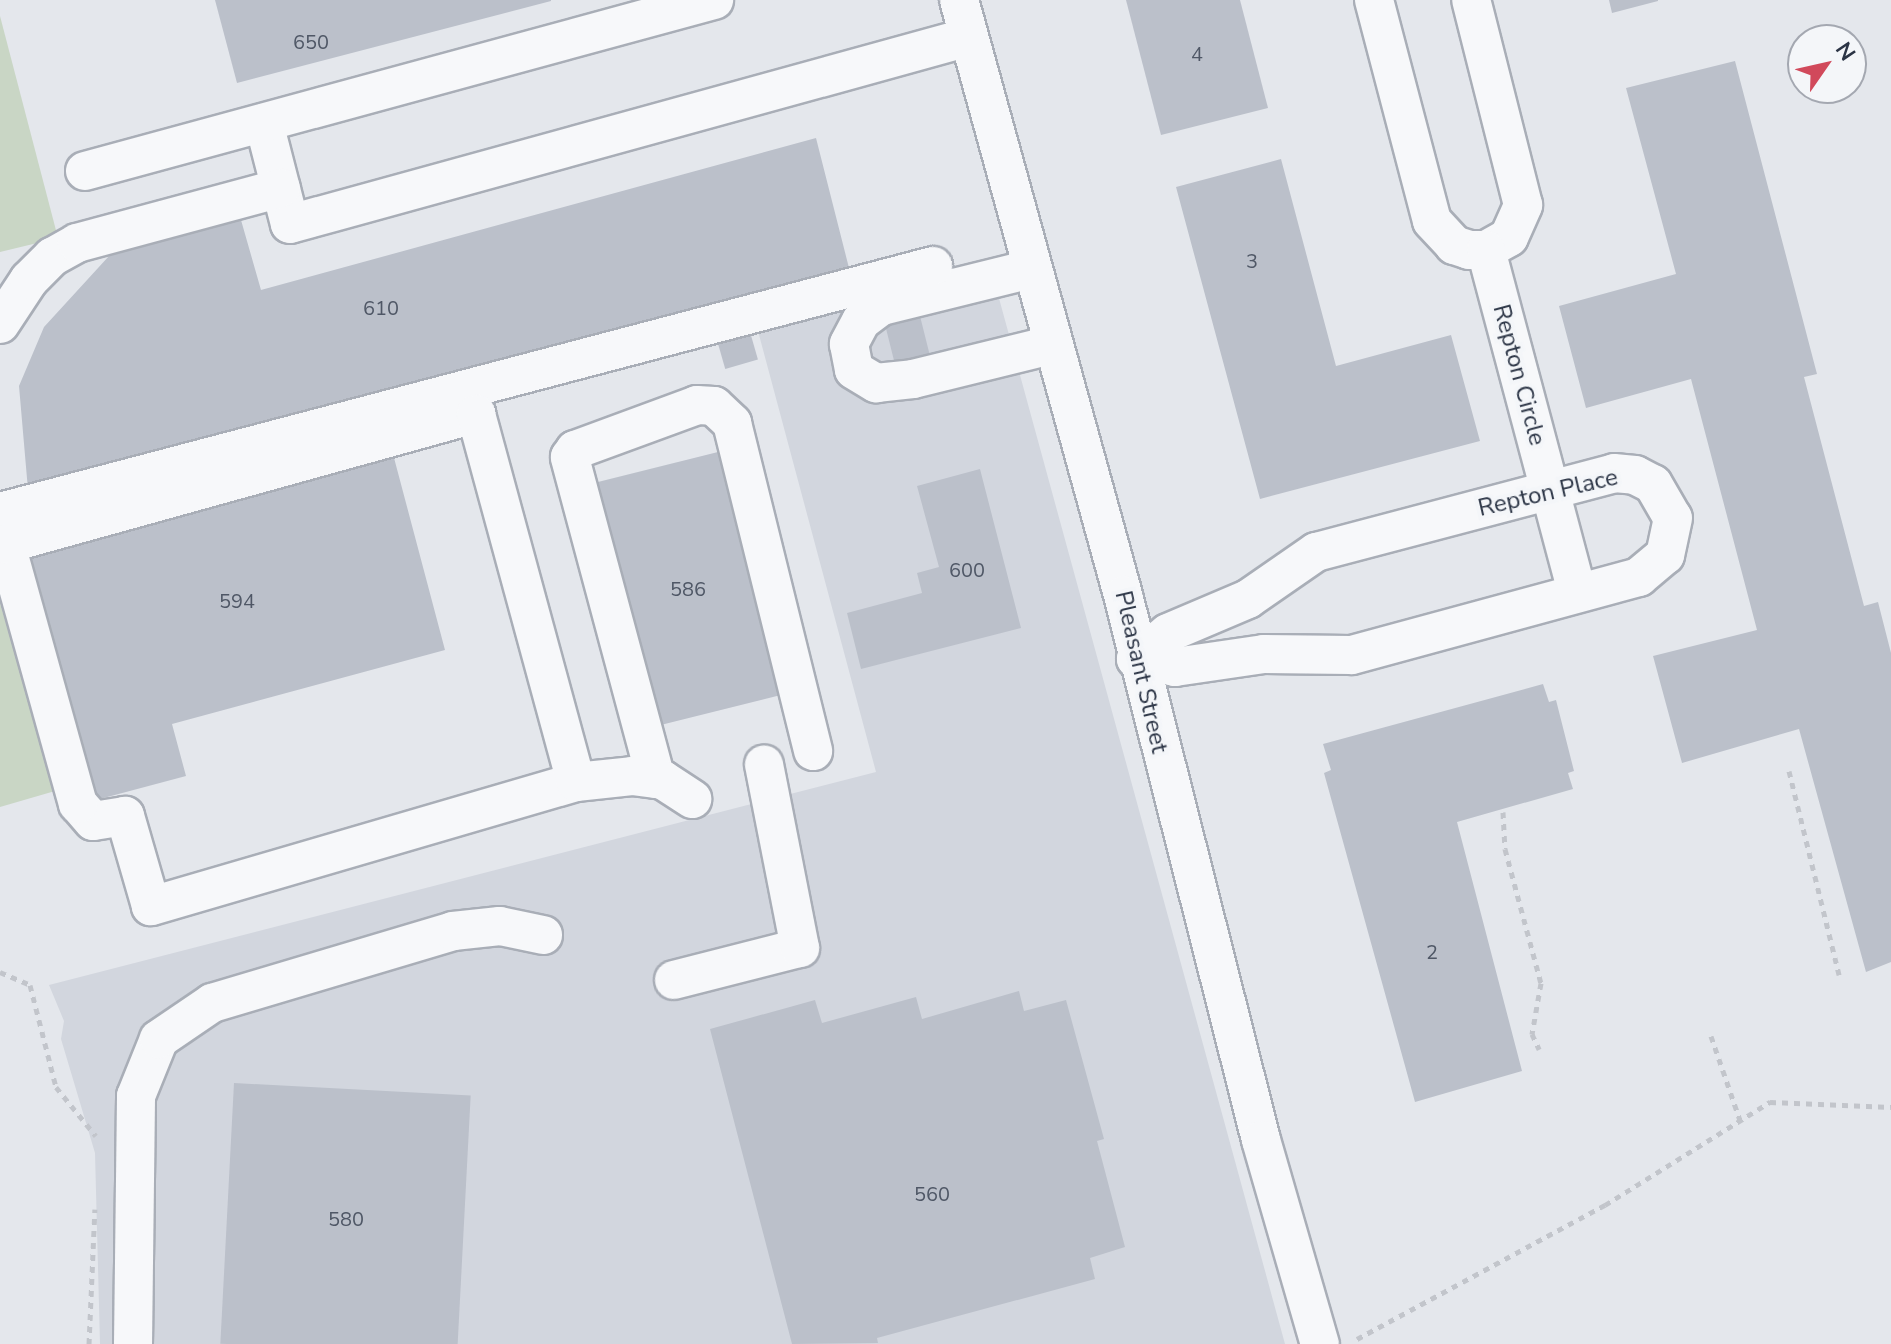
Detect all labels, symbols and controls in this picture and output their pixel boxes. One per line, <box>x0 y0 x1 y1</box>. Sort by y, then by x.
north arrow <box>1787 24 1867 104</box>
house number: 650 <box>293 30 329 54</box>
text: N <box>1828 36 1862 67</box>
house number: 4 <box>1191 42 1203 66</box>
house number: 3 <box>1246 249 1258 273</box>
house number: 610 <box>363 296 399 320</box>
street label: Repton Circle <box>1486 301 1552 449</box>
street label: Repton Place <box>1475 463 1621 523</box>
house number: 600 <box>949 558 985 582</box>
house number: 586 <box>670 577 706 601</box>
street label: Pleasant Street <box>1108 588 1174 756</box>
house number: 594 <box>219 589 255 613</box>
house number: 2 <box>1426 940 1438 964</box>
house number: 560 <box>914 1182 950 1206</box>
house number: 580 <box>328 1207 364 1231</box>

